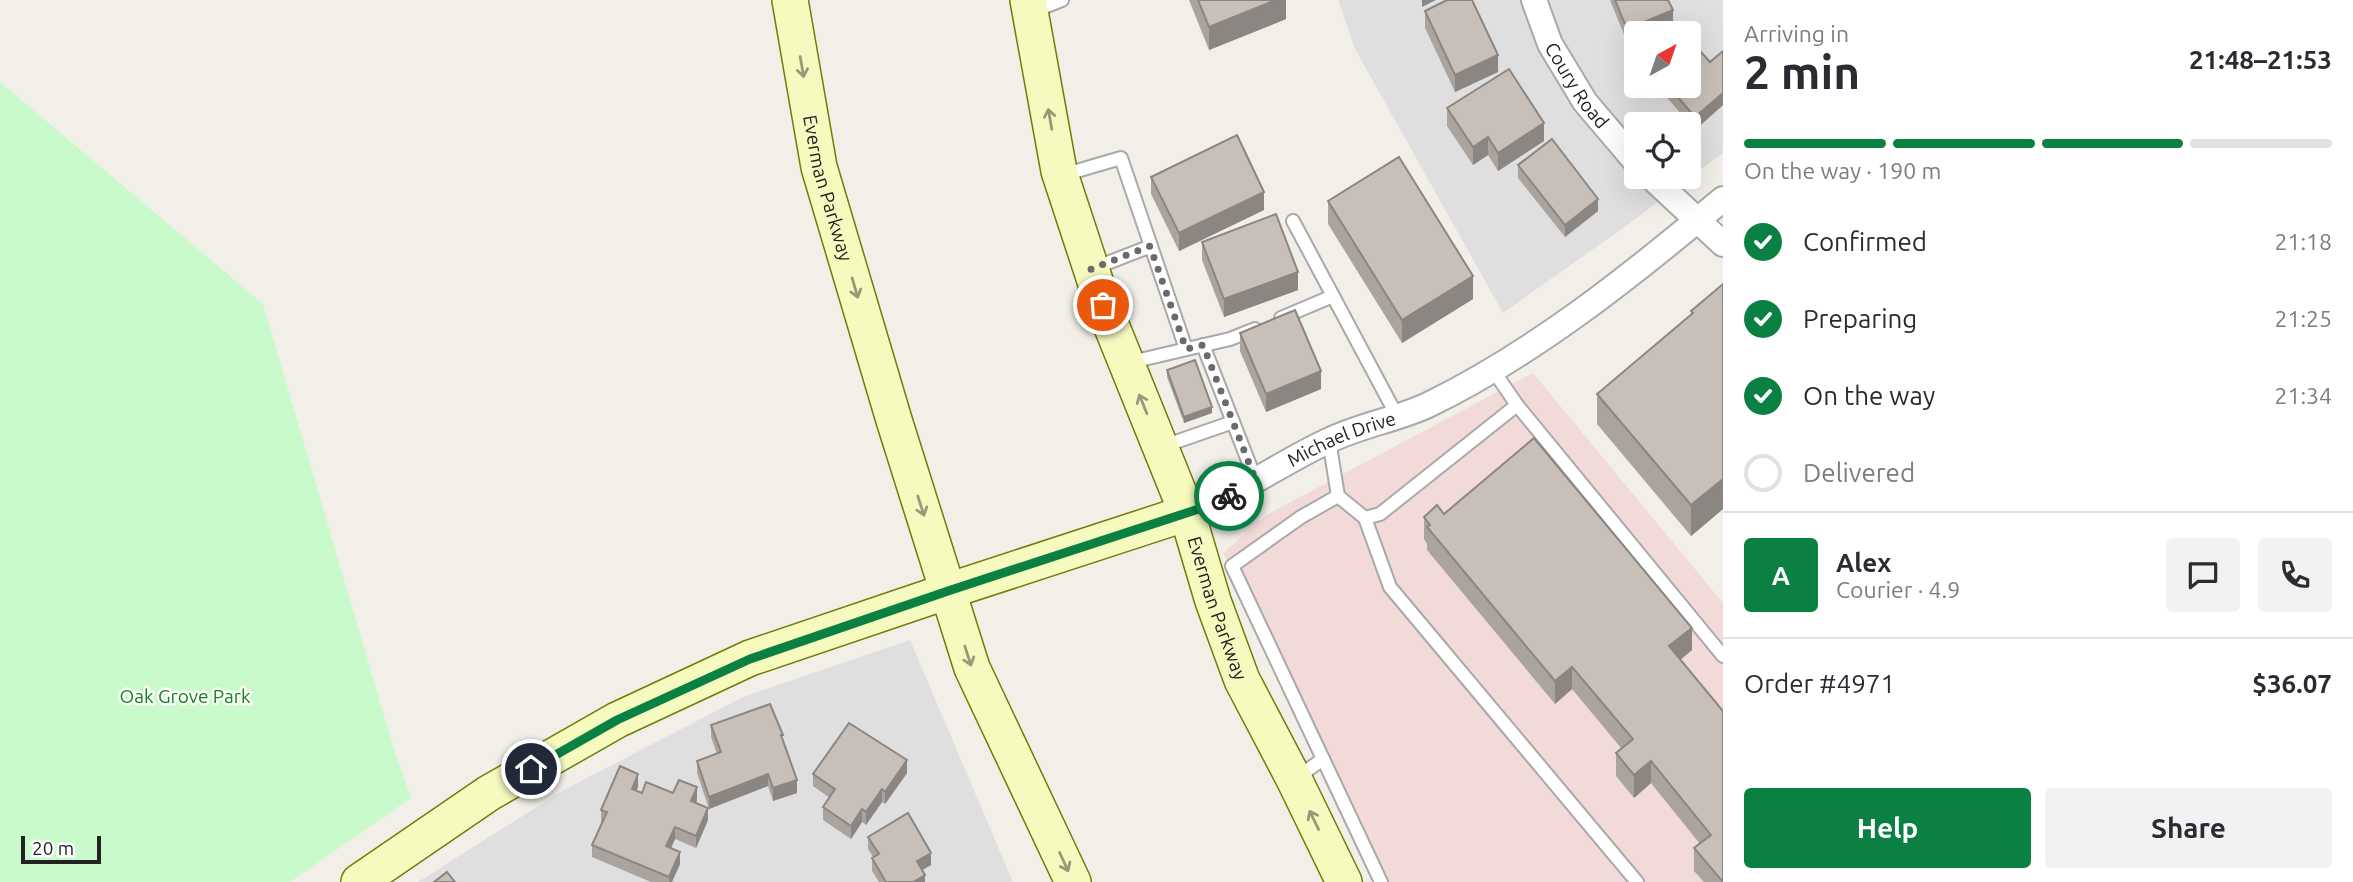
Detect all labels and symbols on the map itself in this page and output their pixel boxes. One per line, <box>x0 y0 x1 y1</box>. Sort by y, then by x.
north arrow <box>1624 21 1701 98</box>
street label: Coury Road <box>1541 38 1613 133</box>
one-way arrow <box>796 55 809 78</box>
one-way arrow <box>1042 108 1056 131</box>
street label: Everman Parkway <box>799 113 857 264</box>
pin <box>1073 275 1133 335</box>
one-way arrow <box>849 276 862 299</box>
one-way arrow <box>1136 394 1149 416</box>
street label: Michael Drive <box>1283 407 1398 471</box>
courier <box>1194 461 1264 531</box>
one-way arrow <box>916 494 928 516</box>
street label: Everman Parkway <box>1183 534 1252 683</box>
one-way arrow <box>963 645 976 667</box>
park label: Oak Grove Park <box>119 685 251 707</box>
pin <box>501 739 561 799</box>
one-way arrow <box>1307 810 1320 832</box>
scale bar <box>21 833 102 865</box>
one-way arrow <box>1058 851 1071 872</box>

